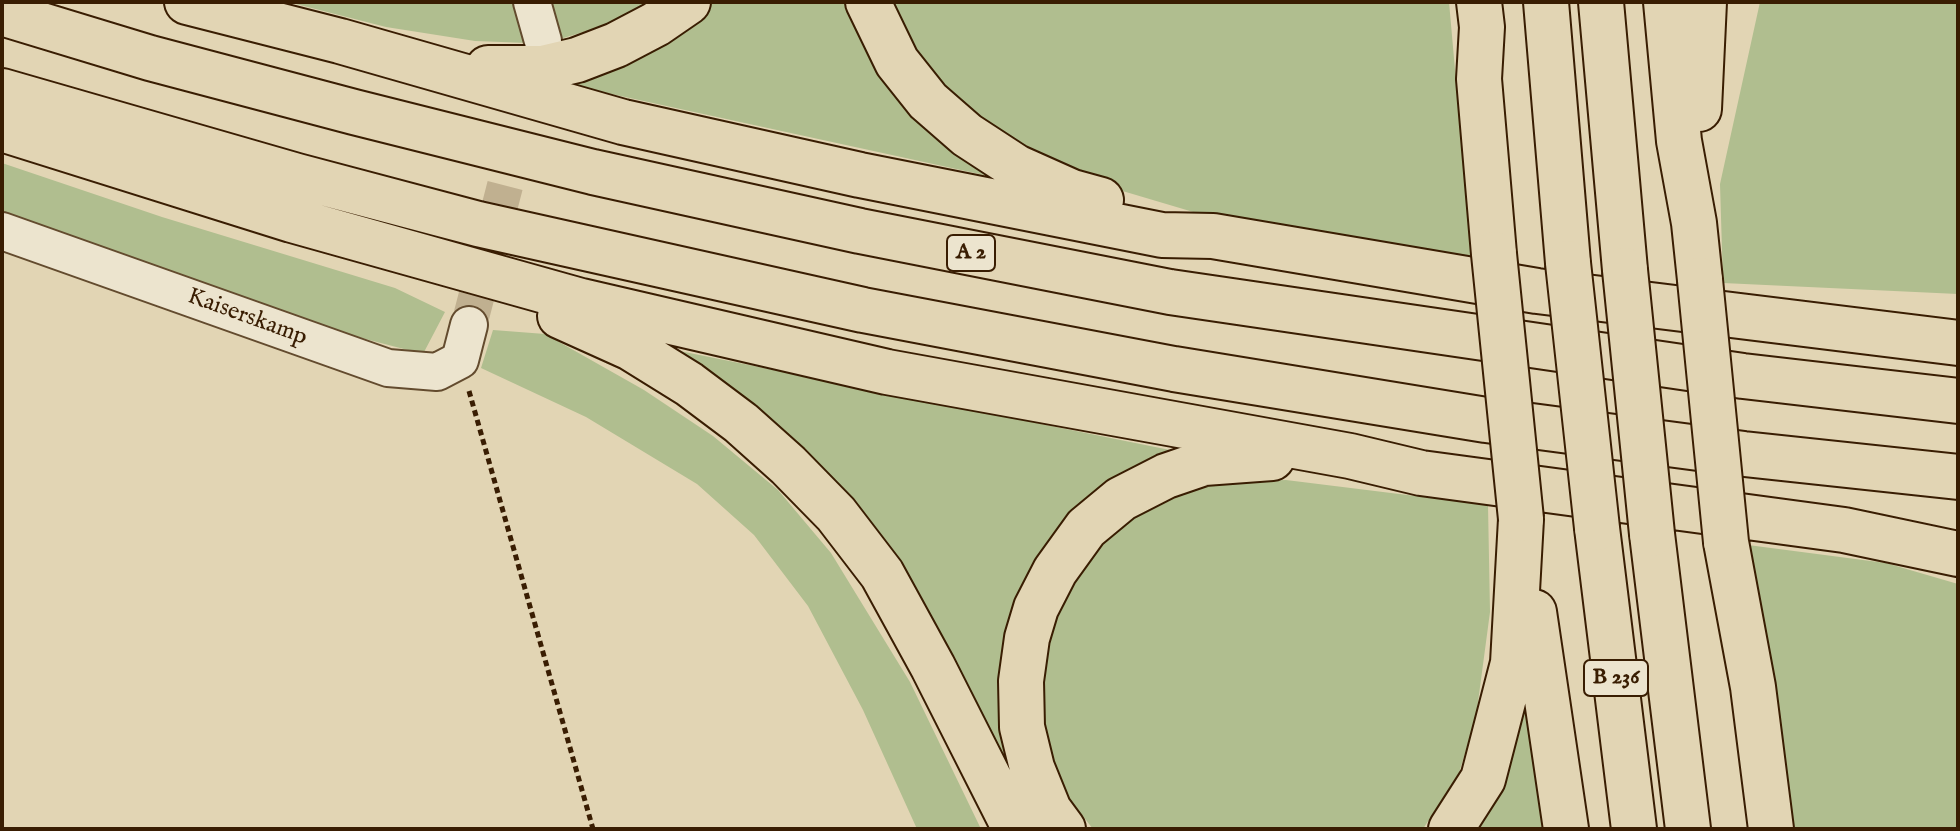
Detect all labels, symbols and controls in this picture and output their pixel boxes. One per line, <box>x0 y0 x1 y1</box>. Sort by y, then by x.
road number: A 2 <box>947 235 995 271</box>
street label: Kaiserskamp <box>183 283 311 353</box>
road number: B 236 <box>1584 660 1648 696</box>

